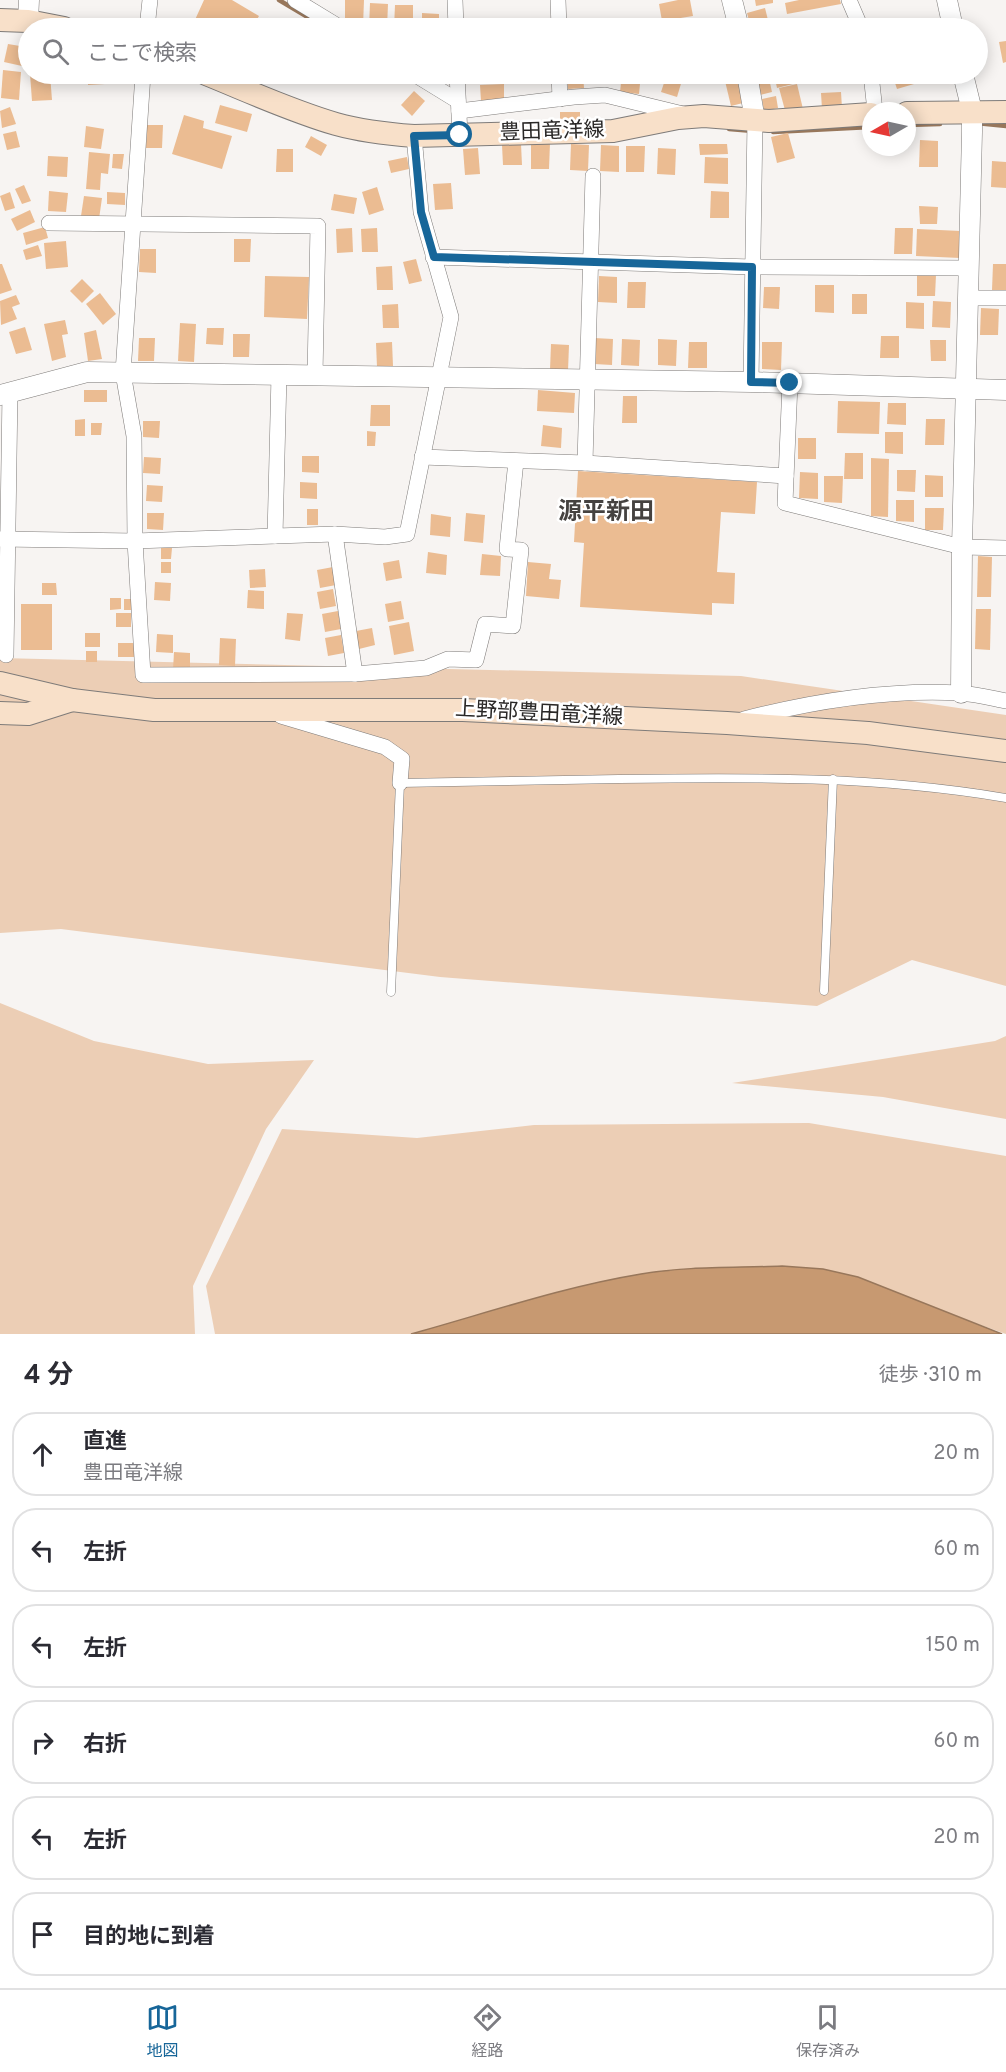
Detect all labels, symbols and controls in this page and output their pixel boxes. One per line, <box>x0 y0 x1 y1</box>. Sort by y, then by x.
search box <box>18 18 988 84</box>
icon: search <box>39 35 72 68</box>
text: ここで検索 <box>87 41 197 68</box>
north arrow <box>862 102 916 156</box>
street label: 豊田竜洋線 <box>499 117 605 147</box>
route start <box>446 121 472 147</box>
route end <box>776 369 802 395</box>
district label: 源平新田 <box>558 498 654 528</box>
street label: 上野部豊田竜洋線 <box>454 696 624 732</box>
text: 4 分 <box>24 1360 73 1393</box>
text: 徒歩 · 310 m <box>879 1363 982 1389</box>
text: 直進 <box>83 1429 127 1456</box>
icon: ahead <box>26 1438 59 1471</box>
text: 20 m <box>933 1441 980 1467</box>
text: 豊田竜洋線 <box>83 1461 183 1487</box>
icon: left <box>26 1534 59 1567</box>
text: 60 m <box>934 1537 980 1563</box>
text: 左折 <box>83 1540 127 1567</box>
icon: left <box>26 1630 59 1663</box>
text: 150 m <box>926 1633 980 1659</box>
text: 左折 <box>83 1636 127 1663</box>
icon: right <box>26 1726 59 1759</box>
text: 60 m <box>934 1729 980 1755</box>
text: 右折 <box>83 1732 127 1759</box>
icon: left <box>26 1822 59 1855</box>
text: 20 m <box>933 1825 980 1851</box>
text: 左折 <box>83 1828 127 1855</box>
icon: arrive <box>26 1918 59 1951</box>
text: 目的地に到着 <box>83 1924 215 1951</box>
tab: 地図 <box>146 2001 179 2062</box>
tab: 経路 <box>471 2001 504 2062</box>
tab: 保存済み <box>796 2001 860 2062</box>

